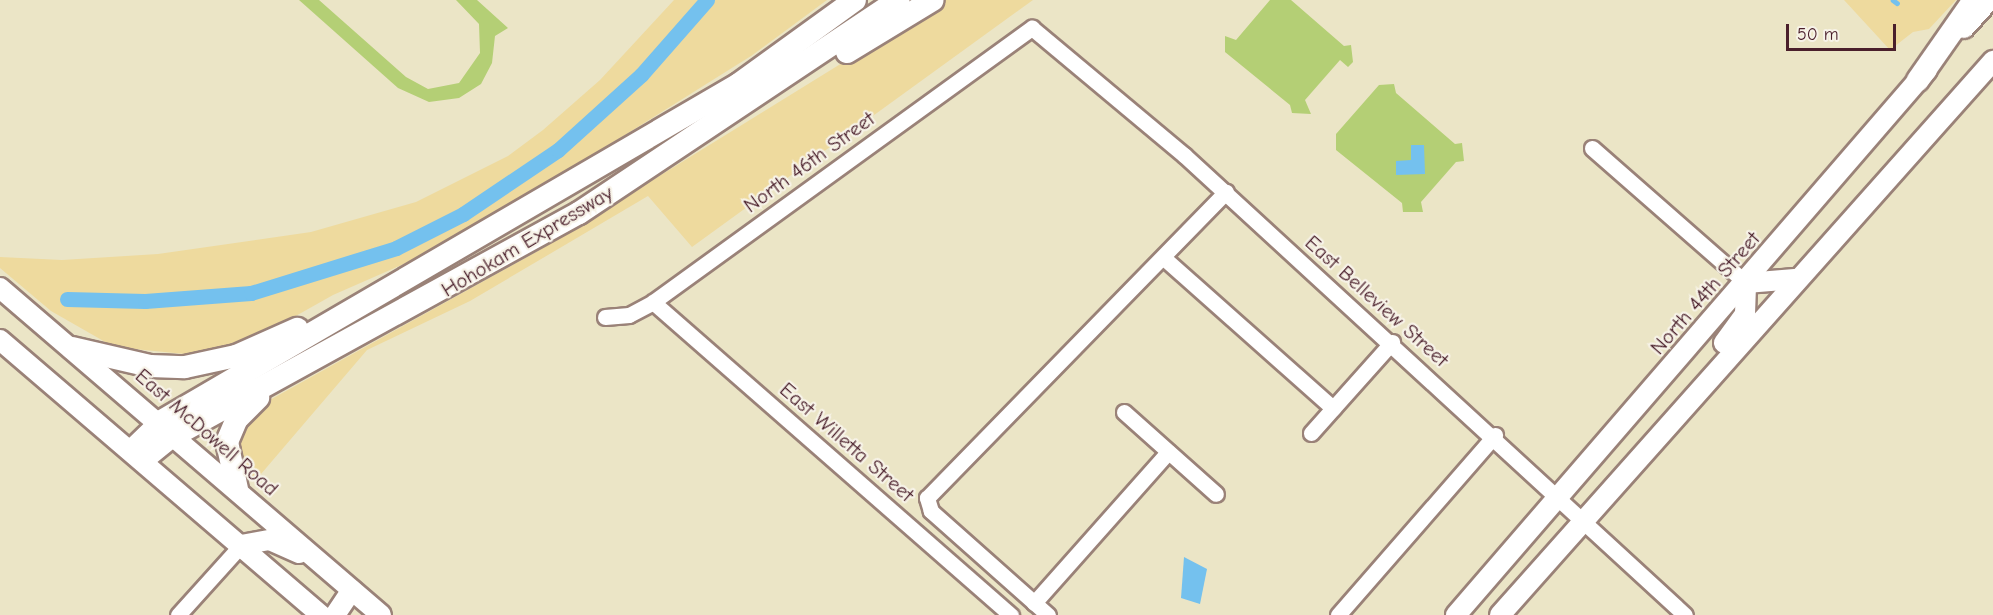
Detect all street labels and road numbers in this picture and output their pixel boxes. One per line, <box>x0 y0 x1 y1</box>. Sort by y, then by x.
street label: North 46th Street <box>739 106 879 218</box>
street label: Hohokam Expressway <box>437 180 617 302</box>
street label: North 44th Street <box>1645 226 1765 360</box>
street label: East Belleview Street <box>1300 230 1454 372</box>
street label: East McDowell Road <box>130 363 284 501</box>
street label: East Willetta Street <box>775 377 919 507</box>

